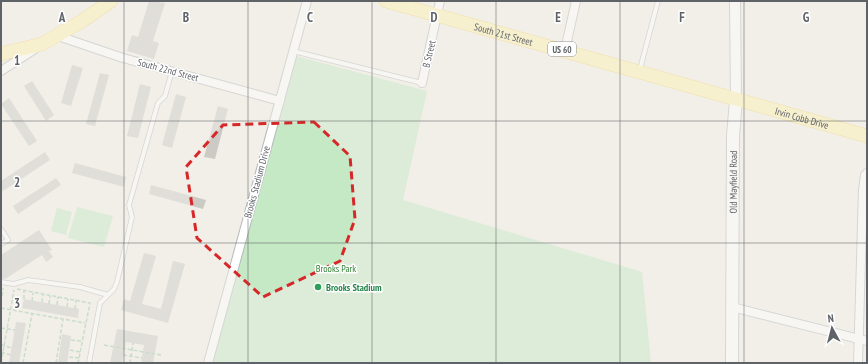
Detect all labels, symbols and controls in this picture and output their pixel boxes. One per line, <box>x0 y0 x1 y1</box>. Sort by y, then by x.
text: A <box>58 9 66 26</box>
text: B <box>183 9 189 26</box>
text: C <box>307 9 313 26</box>
text: D <box>431 9 438 26</box>
text: E <box>555 9 561 26</box>
text: F <box>679 9 685 26</box>
text: G <box>803 9 810 26</box>
street label: South 21st Street <box>473 20 534 48</box>
street label: B Street <box>420 39 438 69</box>
road number: US 60 <box>548 42 576 56</box>
text: 1 <box>14 52 20 69</box>
street label: South 22nd Street <box>136 56 200 84</box>
street label: Irvin Cobb Drive <box>774 104 830 131</box>
street label: Brooks Stadium Drive <box>241 145 273 219</box>
street label: Old Mayfield Road <box>726 151 739 213</box>
text: 2 <box>14 174 20 191</box>
park label: Brooks Park <box>316 262 356 275</box>
place label: Brooks Stadium <box>326 281 382 294</box>
marker: Brooks Stadium <box>313 282 323 292</box>
text: 3 <box>14 295 20 312</box>
north arrow <box>812 308 852 348</box>
text: N <box>827 311 835 325</box>

